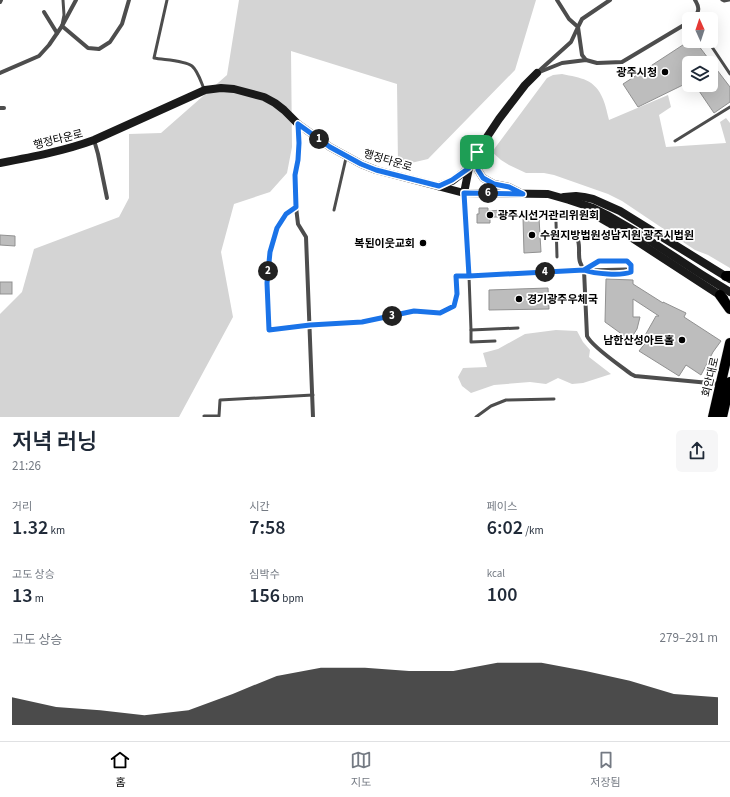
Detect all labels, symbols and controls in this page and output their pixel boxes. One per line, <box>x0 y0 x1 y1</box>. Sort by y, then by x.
north arrow <box>682 12 718 48</box>
map controls <box>682 12 718 92</box>
button: layers <box>682 56 718 92</box>
place label: 광주시청 <box>617 65 657 80</box>
marker: 광주시청 <box>660 67 670 77</box>
street label: 행정타운로 <box>32 126 84 153</box>
pin: 1 <box>309 129 329 149</box>
text: 1 <box>316 131 322 146</box>
pin <box>460 135 494 169</box>
icon: arrive <box>466 141 488 163</box>
street label: 행정타운로 <box>361 146 414 175</box>
pin: 6 <box>478 183 498 203</box>
text: 6 <box>485 185 491 200</box>
place label: 광주시선거관리위원회 <box>498 208 599 223</box>
marker: 광주시선거관리위원회 <box>485 210 495 220</box>
place label: 수원지방법원성남지원 광주시법원 <box>540 228 694 243</box>
marker: 수원지방법원성남지원 광주시법원 <box>527 230 537 240</box>
place label: 복된이웃교회 <box>354 236 415 251</box>
marker: 복된이웃교회 <box>418 238 428 248</box>
pin: 2 <box>258 261 278 281</box>
pin: 4 <box>535 262 555 282</box>
text: 2 <box>265 263 271 278</box>
text: 4 <box>542 264 548 279</box>
place label: 경기광주우체국 <box>527 292 598 307</box>
marker: 경기광주우체국 <box>514 294 524 304</box>
pin: 3 <box>382 306 402 326</box>
text: 3 <box>389 308 395 323</box>
place label: 남한산성아트홀 <box>603 333 674 348</box>
marker: 남한산성아트홀 <box>677 335 687 345</box>
street label: 회안대로 <box>699 356 722 399</box>
text: 저녁 러닝 <box>12 426 97 458</box>
button: share <box>676 430 718 472</box>
text: 21:26 <box>12 457 41 475</box>
text: 거리 <box>12 499 32 514</box>
text: 시간 <box>249 499 270 514</box>
text: 페이스 <box>487 499 517 514</box>
text: 1.32 <box>12 514 48 542</box>
text: 7:58 <box>249 514 286 542</box>
text: 6:02 <box>487 514 523 542</box>
text: km <box>48 523 65 538</box>
text: /km <box>523 523 544 538</box>
text: kcal <box>487 566 505 581</box>
text: 고도 상승 <box>12 567 55 582</box>
text: 심박수 <box>249 567 280 582</box>
text: 100 <box>487 581 517 609</box>
text: 13 <box>12 582 33 610</box>
text: 156 <box>249 582 280 610</box>
text: m <box>33 591 44 606</box>
text: bpm <box>280 591 304 606</box>
text: 279–291 m <box>660 629 718 647</box>
text: 고도 상승 <box>12 631 62 649</box>
tab: 홈 <box>109 749 131 790</box>
tab: 지도 <box>350 749 372 790</box>
tab: 저장됨 <box>590 749 621 790</box>

